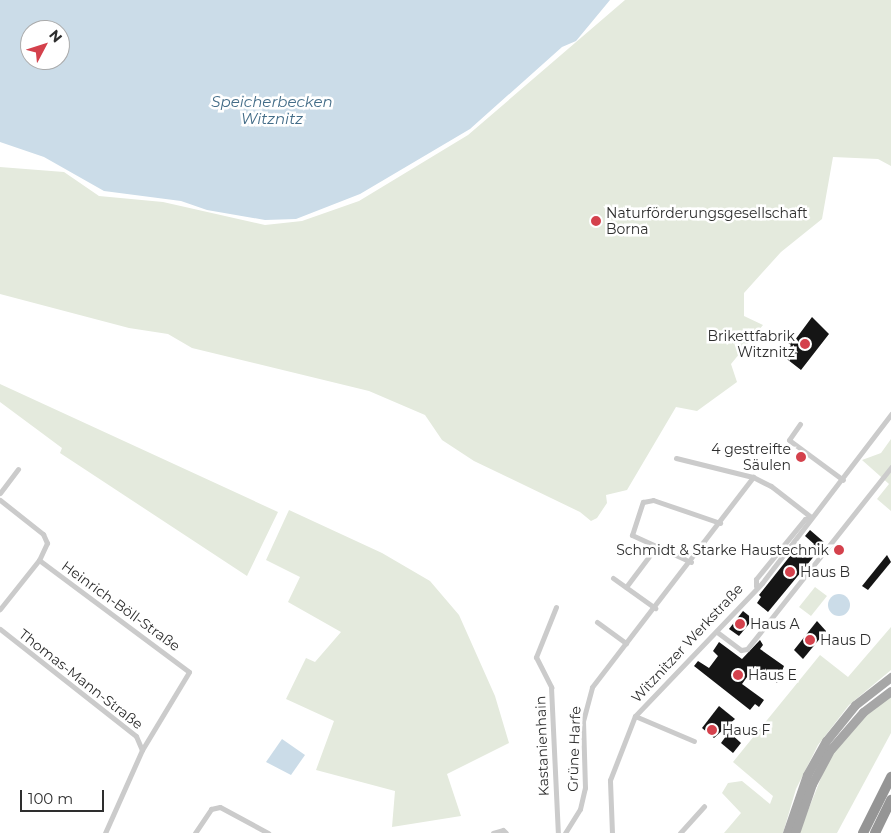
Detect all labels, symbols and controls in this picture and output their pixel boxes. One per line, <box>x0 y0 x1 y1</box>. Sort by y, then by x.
north arrow <box>20 20 70 70</box>
text: N <box>45 26 66 46</box>
water label: Speicherbecken Witznitz <box>211 92 333 127</box>
place label: Naturförderungsgesellschaft Borna <box>606 205 808 238</box>
marker: Naturförderungsgesellschaft Borna <box>590 215 602 227</box>
place label: Brikettfabrik Witznitz <box>707 328 795 361</box>
marker: Brikettfabrik Witznitz <box>799 338 811 350</box>
place label: 4 gestreifte Säulen <box>711 441 791 474</box>
marker: 4 gestreifte Säulen <box>795 451 807 463</box>
place label: Schmidt & Starke Haustechnik <box>616 542 829 558</box>
marker: Schmidt & Starke Haustechnik <box>833 544 845 556</box>
street label: Heinrich-Böll-Straße <box>59 557 183 655</box>
place label: Haus B <box>800 564 850 580</box>
marker: Haus B <box>784 566 796 578</box>
street label: Witznitzer Werkstraße <box>628 580 746 706</box>
place label: Haus A <box>750 616 800 632</box>
marker: Haus A <box>734 618 746 630</box>
street label: Thomas-Mann-Straße <box>16 625 146 733</box>
place label: Haus D <box>820 632 871 648</box>
marker: Haus D <box>804 634 816 646</box>
place label: Haus E <box>748 667 797 683</box>
marker: Haus E <box>732 669 744 681</box>
street label: Kastanienhain <box>532 695 552 797</box>
street label: Grüne Harfe <box>564 706 584 792</box>
place label: Haus F <box>722 722 770 738</box>
marker: Haus F <box>706 724 718 736</box>
scale bar <box>22 780 106 812</box>
text: 100 m <box>28 789 73 808</box>

